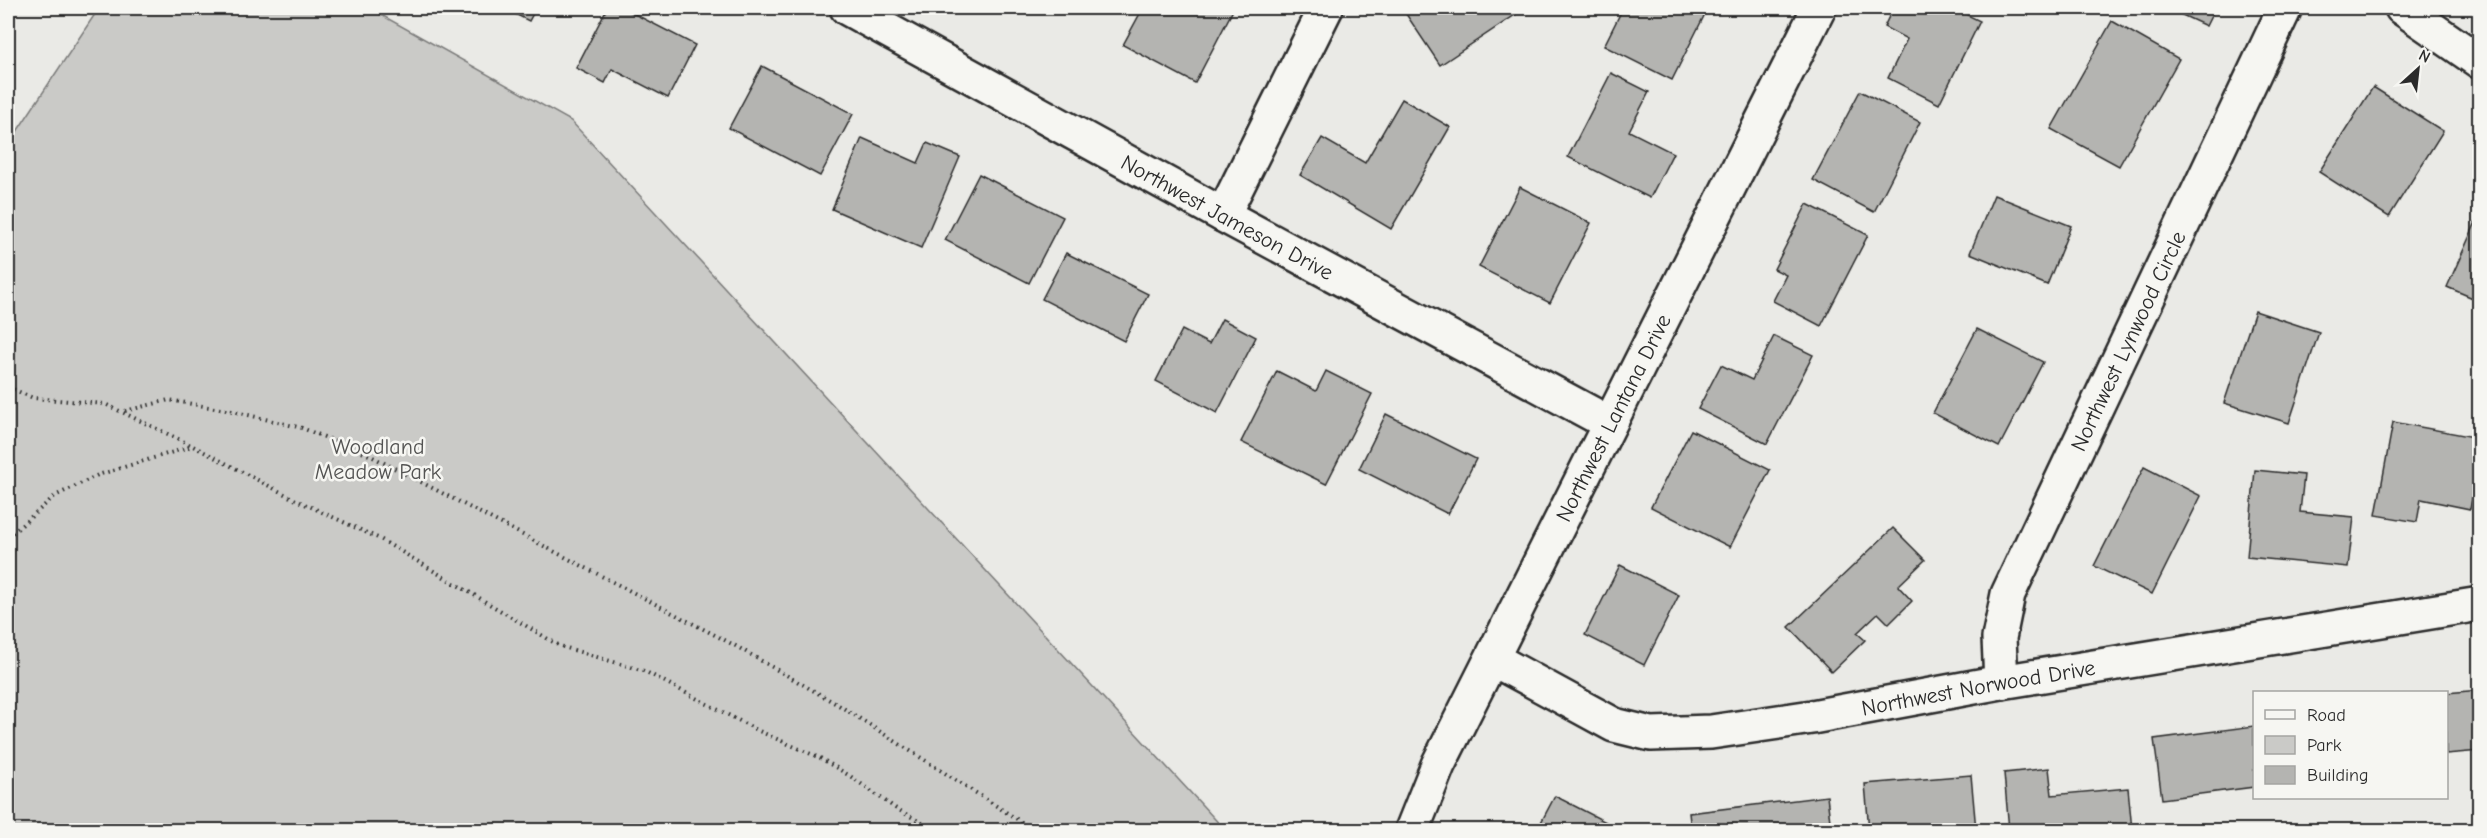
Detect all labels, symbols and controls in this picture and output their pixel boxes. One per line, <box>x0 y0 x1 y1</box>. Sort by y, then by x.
north arrow <box>2388 39 2448 99</box>
text: N <box>2416 46 2433 67</box>
street label: Northwest Jameson Drive <box>1116 149 1338 286</box>
street label: Northwest Lynwood Circle <box>2065 227 2192 456</box>
street label: Northwest Lantana Drive <box>1551 310 1677 526</box>
park label: Woodland Meadow Park <box>315 434 442 485</box>
street label: Northwest Norwood Drive <box>1859 655 2097 722</box>
legend <box>2253 691 2448 799</box>
text: Road <box>2307 705 2346 726</box>
text: Park <box>2307 735 2342 756</box>
text: Building <box>2307 765 2369 786</box>

